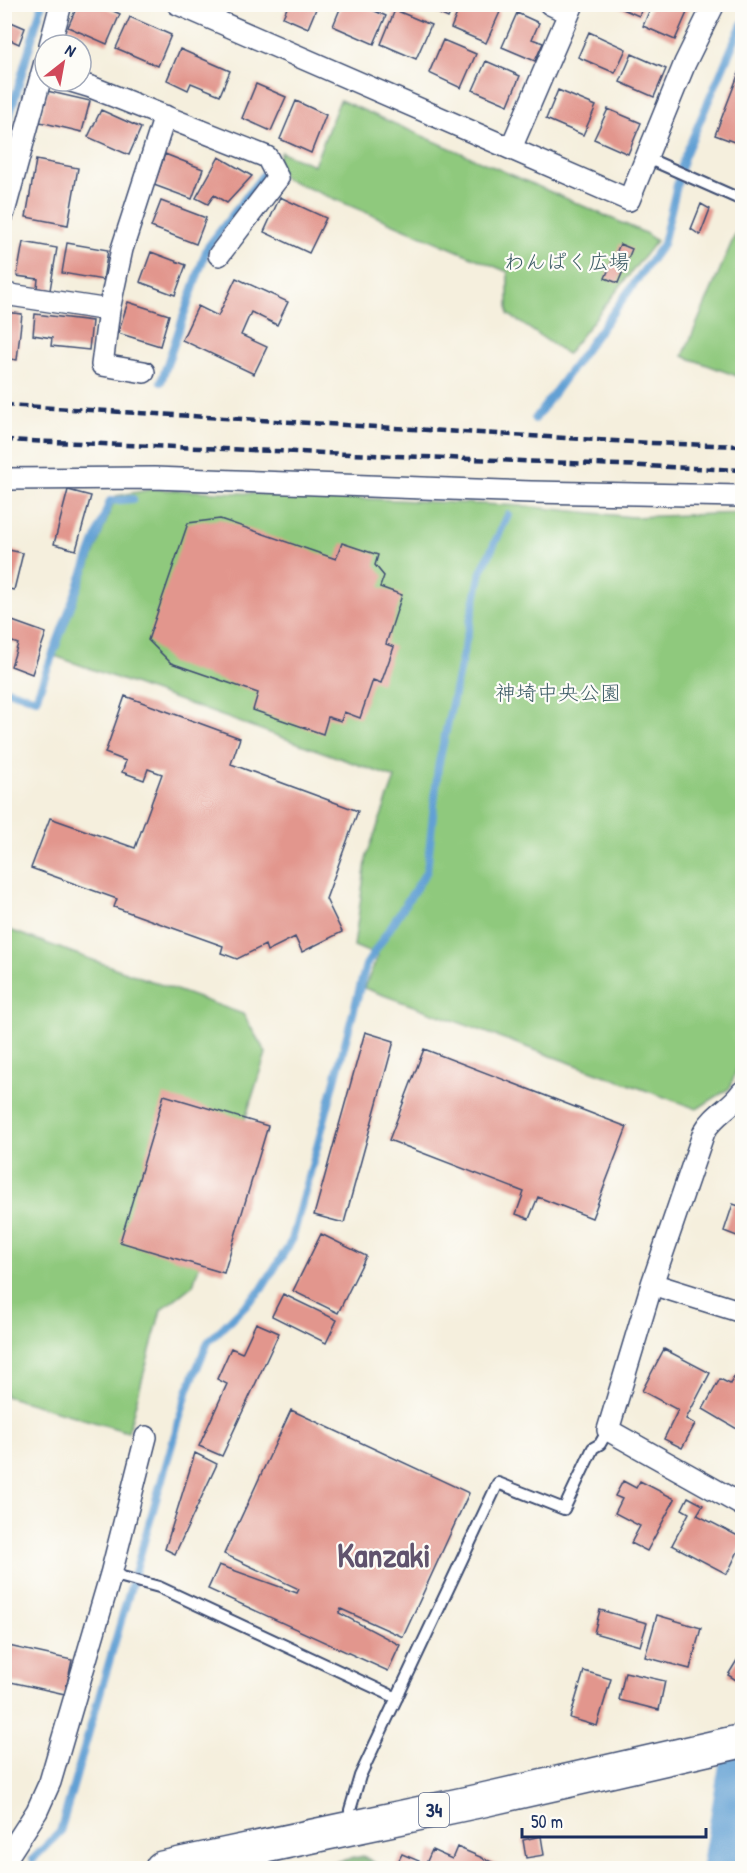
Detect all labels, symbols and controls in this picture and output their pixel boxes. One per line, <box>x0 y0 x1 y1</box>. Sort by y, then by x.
north arrow <box>33 33 93 93</box>
text: N <box>61 39 80 62</box>
park label: わんぱく広場 <box>504 247 630 276</box>
park label: 神埼中央公園 <box>495 678 621 707</box>
district label: Kanzaki <box>337 1533 431 1577</box>
road number: 34 <box>419 1793 449 1827</box>
scale bar <box>522 1801 706 1839</box>
text: 50 m <box>531 1809 563 1834</box>

